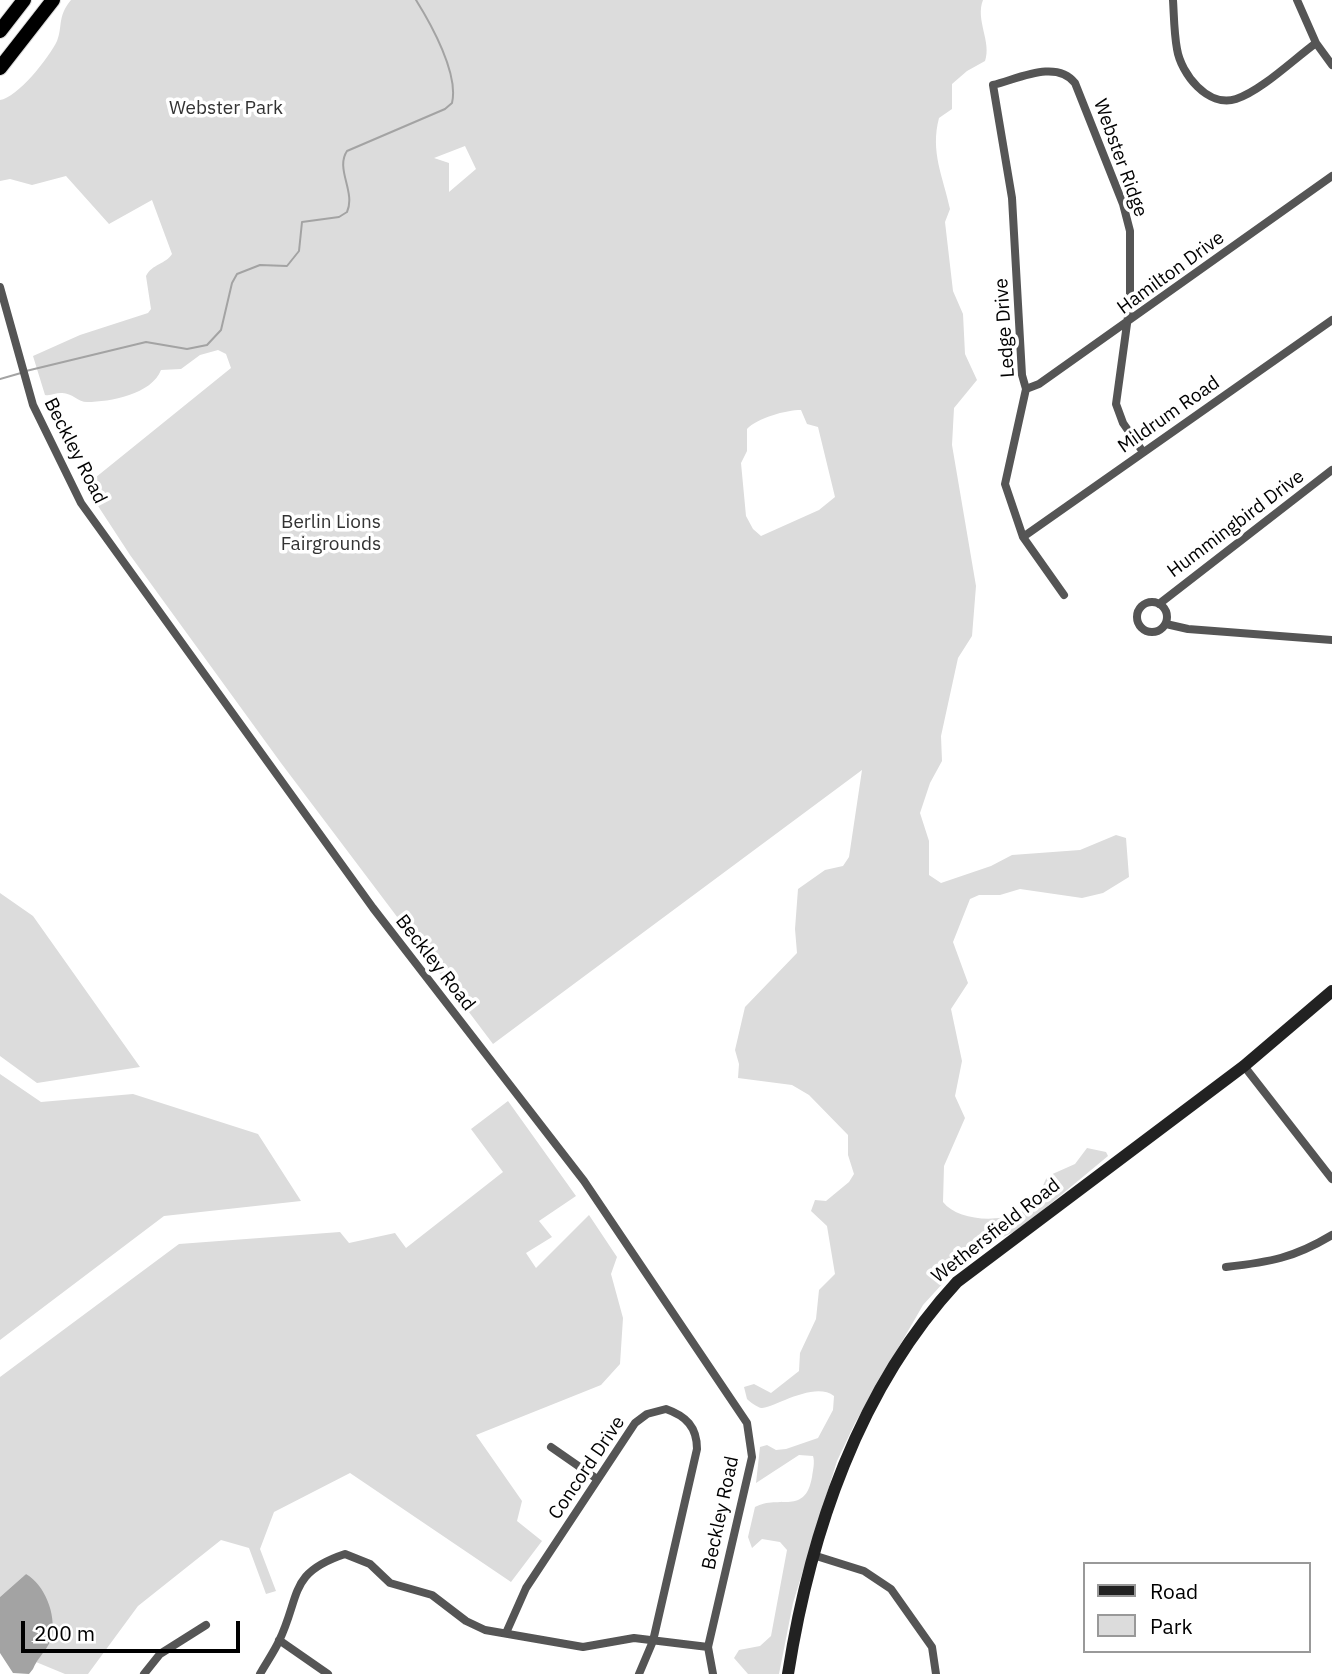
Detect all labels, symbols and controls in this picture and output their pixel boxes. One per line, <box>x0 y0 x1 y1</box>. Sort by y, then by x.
street label: Webster Ridge <box>1088 96 1152 220</box>
park label: Webster Park <box>169 98 283 120</box>
street label: Hamilton Drive <box>1113 227 1229 319</box>
street label: Ledge Drive <box>990 277 1020 379</box>
street label: Mildrum Road <box>1114 372 1224 458</box>
street label: Beckley Road <box>39 394 111 508</box>
street label: Hummingbird Drive <box>1163 465 1309 583</box>
park label: Berlin Lions Fairgrounds <box>281 512 381 556</box>
street label: Beckley Road <box>390 910 480 1016</box>
street label: Wethersfield Road <box>927 1174 1065 1288</box>
street label: Concord Drive <box>544 1412 630 1524</box>
street label: Beckley Road <box>698 1454 744 1572</box>
legend <box>1084 1562 1311 1653</box>
text: Road <box>1150 1577 1198 1605</box>
scale bar <box>24 1608 243 1652</box>
text: Park <box>1150 1612 1193 1640</box>
text: 200 m <box>34 1619 95 1647</box>

